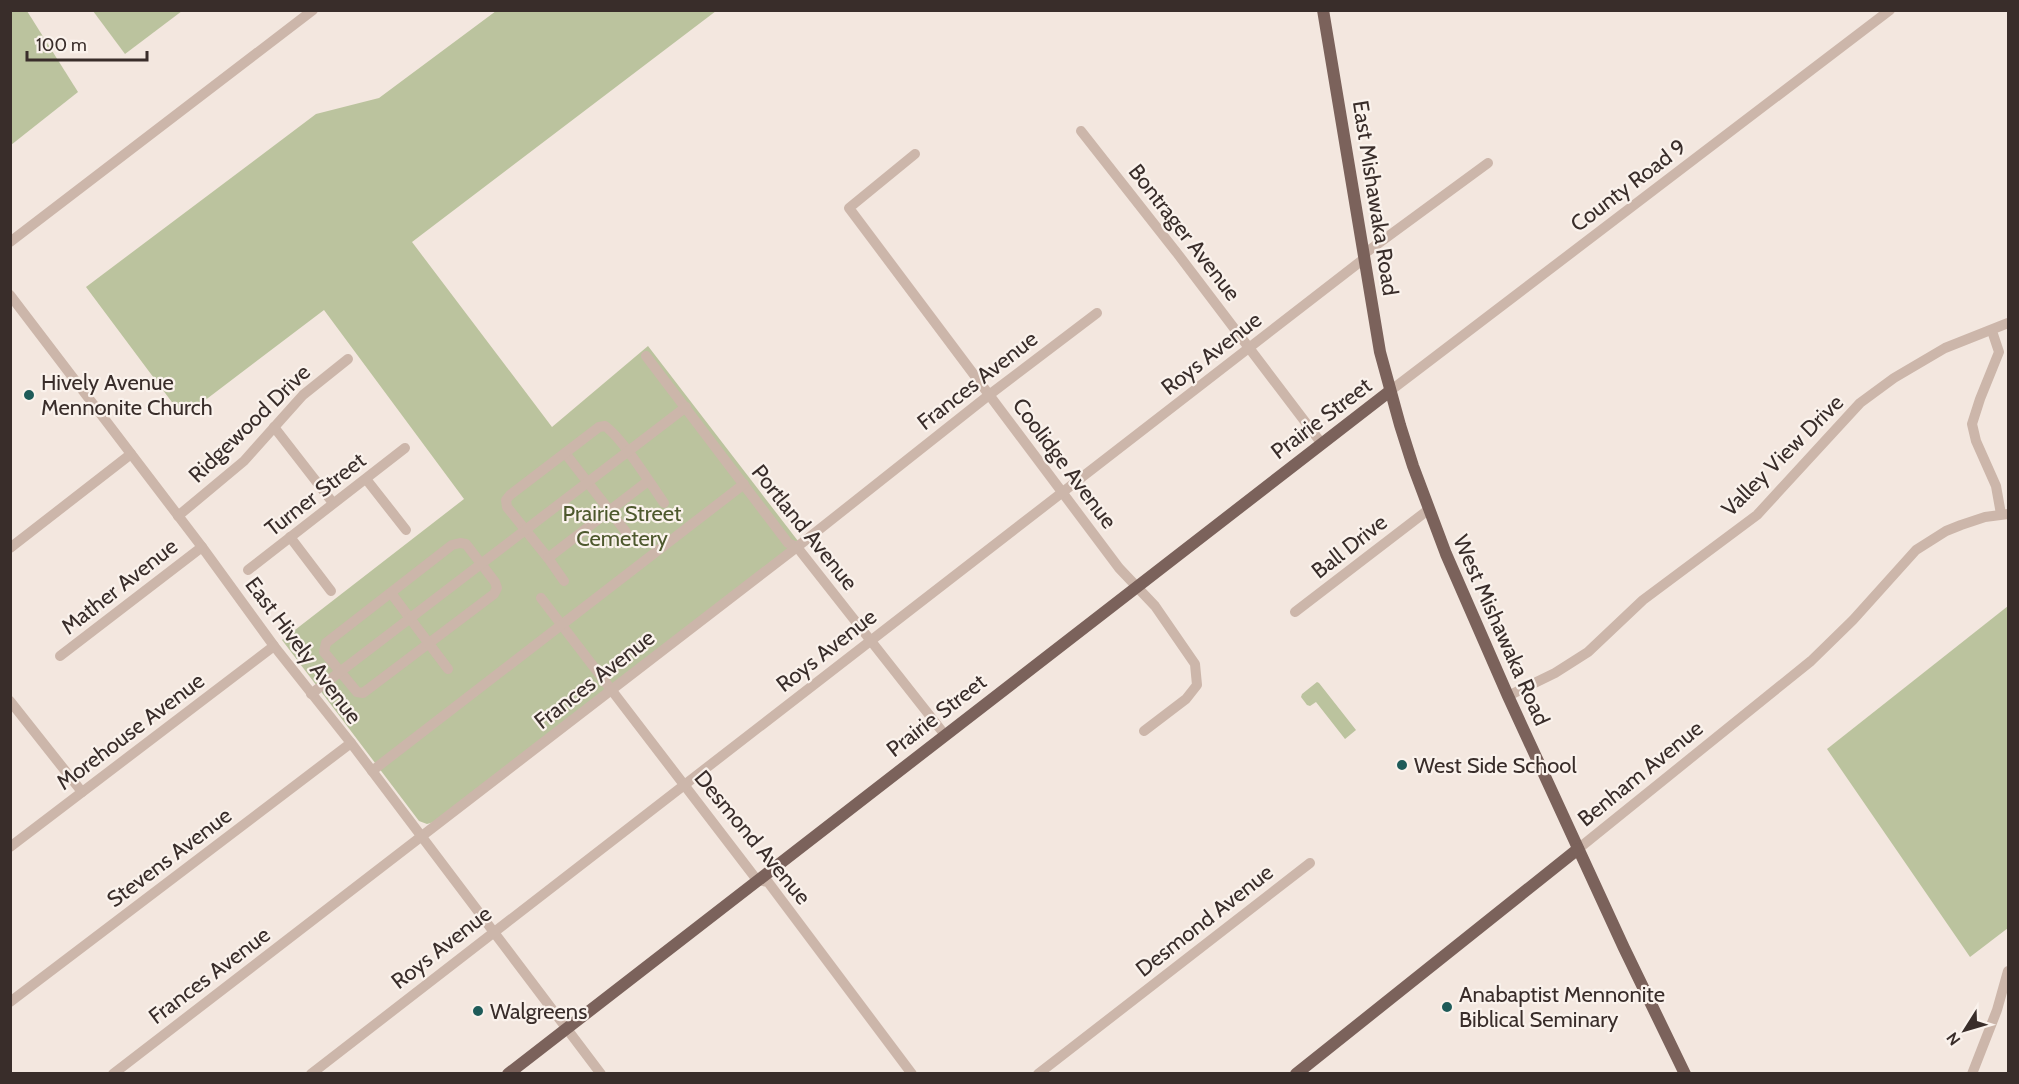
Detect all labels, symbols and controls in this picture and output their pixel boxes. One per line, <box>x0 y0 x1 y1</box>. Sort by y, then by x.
scale bar <box>27 24 147 62</box>
text: 100 m <box>36 34 87 56</box>
street label: East Mishawaka Road <box>1347 99 1404 298</box>
street label: County Road 9 <box>1565 133 1691 238</box>
street label: Bontrager Avenue <box>1123 159 1246 306</box>
street label: Roys Avenue <box>1156 306 1267 401</box>
street label: Frances Avenue <box>912 325 1043 436</box>
street label: Ridgewood Drive <box>183 359 316 488</box>
place label: Hively Avenue Mennonite Church <box>41 369 213 421</box>
street label: Prairie Street <box>1266 372 1377 465</box>
marker: Hively Avenue Mennonite Church <box>22 388 36 402</box>
street label: Valley View Drive <box>1716 389 1849 522</box>
street label: Coolidge Avenue <box>1007 393 1122 534</box>
street label: Turner Street <box>260 446 371 542</box>
street label: Portland Avenue <box>746 459 863 596</box>
park label: Prairie Street Cemetery <box>563 500 682 552</box>
street label: Ball Drive <box>1306 509 1392 584</box>
street label: West Mishawaka Road <box>1447 531 1556 730</box>
street label: Mather Avenue <box>56 533 183 640</box>
street label: East Hively Avenue <box>240 572 368 729</box>
street label: Roys Avenue <box>771 603 882 698</box>
street label: Frances Avenue <box>529 624 660 735</box>
street label: Morehouse Avenue <box>51 667 210 796</box>
street label: Prairie Street <box>881 668 992 763</box>
street label: Benham Avenue <box>1572 715 1708 832</box>
place label: West Side School <box>1414 752 1577 779</box>
marker: West Side School <box>1395 758 1409 772</box>
street label: Desmond Avenue <box>689 765 817 910</box>
street label: Stevens Avenue <box>102 802 237 913</box>
street label: Desmond Avenue <box>1130 858 1278 982</box>
street label: Roys Avenue <box>386 900 497 995</box>
street label: Frances Avenue <box>143 921 275 1030</box>
place label: Anabaptist Mennonite Biblical Seminary <box>1459 981 1665 1033</box>
place label: Walgreens <box>490 998 587 1025</box>
marker: Anabaptist Mennonite Biblical Seminary <box>1440 1000 1454 1014</box>
north arrow <box>1935 1000 1995 1060</box>
marker: Walgreens <box>471 1004 485 1018</box>
text: N <box>1942 1028 1964 1049</box>

